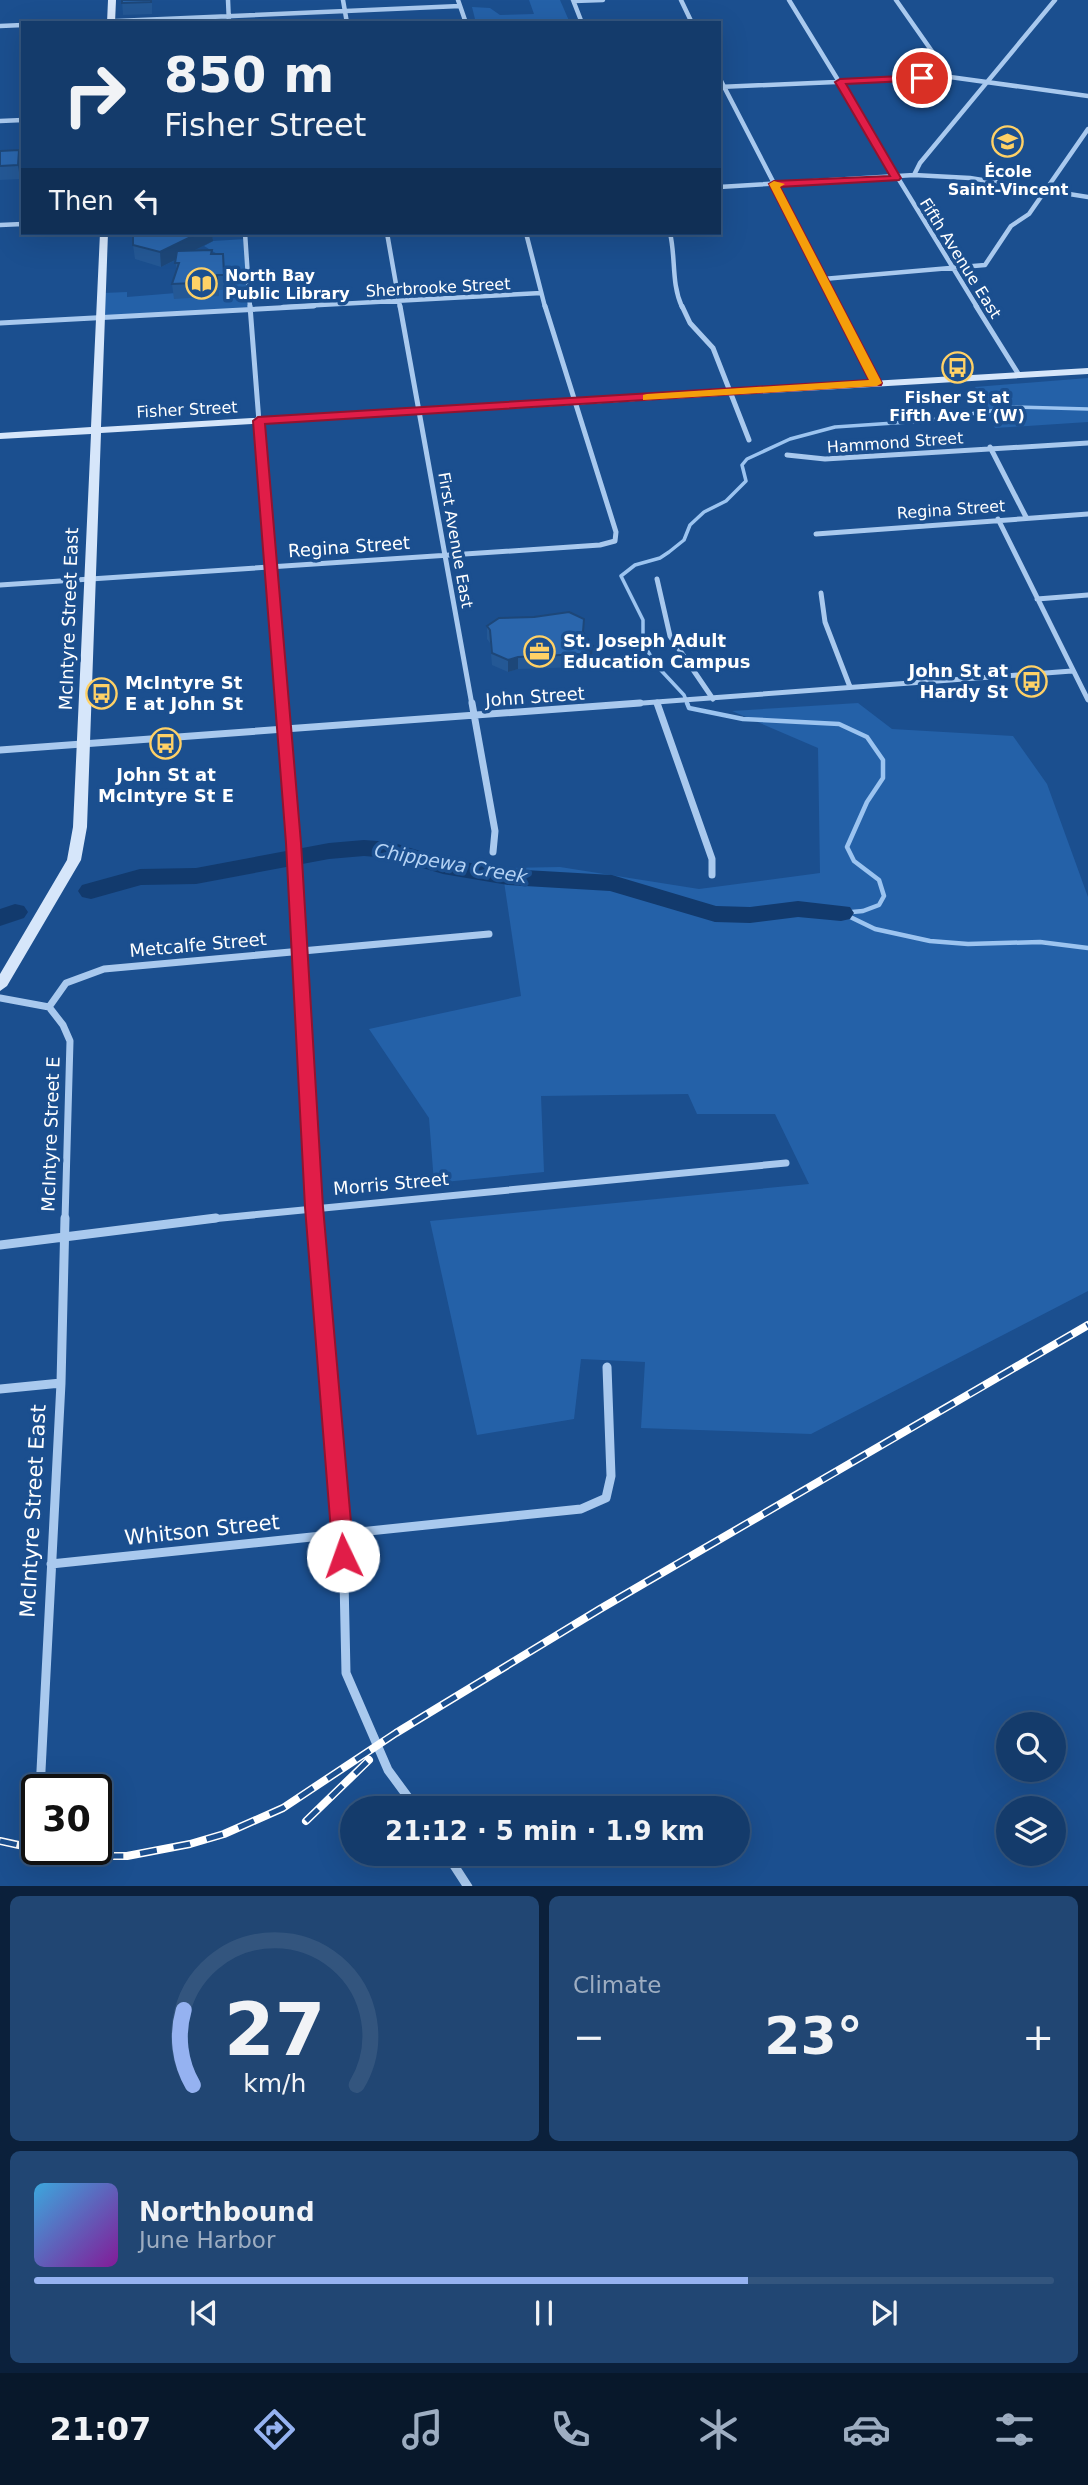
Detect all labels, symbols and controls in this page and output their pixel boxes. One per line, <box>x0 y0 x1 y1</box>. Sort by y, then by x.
text: 850 m <box>164 47 334 104</box>
pin <box>892 48 952 108</box>
icon: right <box>49 49 140 140</box>
icon: arrive <box>903 59 941 97</box>
text: Fisher Street <box>164 106 366 144</box>
school or university icon: École Saint-Vincent <box>991 125 1025 159</box>
place label: École Saint-Vincent <box>948 162 1069 199</box>
icon: left <box>128 182 166 220</box>
text: Then <box>49 186 114 216</box>
street label: Fifth Avenue East <box>916 195 1005 322</box>
place label: North Bay Public Library <box>225 266 350 303</box>
library icon: North Bay Public Library <box>185 267 219 301</box>
street label: Sherbrooke Street <box>365 274 511 301</box>
bus stop icon: Fisher St at Fifth Ave E (W) <box>940 351 974 385</box>
place label: Fisher St at Fifth Ave E (W) <box>889 388 1025 425</box>
street label: Fisher Street <box>136 397 238 422</box>
street label: Hammond Street <box>826 428 964 457</box>
street label: First Avenue East <box>434 471 477 610</box>
street label: Regina Street <box>896 496 1006 523</box>
street label: McIntyre Street East <box>55 527 82 711</box>
street label: Regina Street <box>287 532 411 561</box>
place label: St. Joseph Adult Education Campus <box>563 630 751 672</box>
office icon: St. Joseph Adult Education Campus <box>523 634 557 668</box>
place label: John St at Hardy St <box>906 660 1008 702</box>
bus stop icon: John St at Hardy St <box>1014 664 1048 698</box>
place label: McIntyre St E at John St <box>125 672 244 714</box>
bus stop icon: McIntyre St E at John St <box>85 676 119 710</box>
street label: John Street <box>484 683 585 711</box>
bus stop icon: John St at McIntyre St E <box>149 727 183 761</box>
place label: John St at McIntyre St E <box>98 764 234 806</box>
water label: Chippewa Creek <box>373 839 530 887</box>
street label: Metcalfe Street <box>129 928 267 961</box>
street label: McIntyre Street E <box>37 1056 64 1212</box>
street label: Morris Street <box>332 1168 450 1199</box>
street label: McIntyre Street East <box>15 1404 51 1618</box>
street label: Whitson Street <box>123 1510 281 1550</box>
position arrow <box>306 1519 380 1593</box>
map controls <box>996 1712 1066 1866</box>
button: search <box>996 1712 1066 1782</box>
speed limit sign: 30 <box>21 1774 112 1865</box>
button: layers <box>996 1796 1066 1866</box>
text: 21:12 · 5 min · 1.9 km <box>385 1816 705 1846</box>
text: Climate <box>573 1972 662 1998</box>
text: 27 <box>224 1987 325 2072</box>
text: 23° <box>764 2006 863 2066</box>
text: − <box>573 2015 605 2059</box>
text: + <box>1022 2015 1054 2059</box>
text: km/h <box>243 2068 306 2097</box>
text: Northbound <box>139 2197 315 2227</box>
text: June Harbor <box>139 2227 275 2253</box>
icon: previous <box>185 2294 223 2332</box>
icon: pause <box>525 2294 563 2332</box>
icon: next <box>865 2294 903 2332</box>
icon: directions <box>250 2405 299 2454</box>
icon: music <box>398 2405 447 2454</box>
icon: phone <box>546 2405 595 2454</box>
icon: climate <box>694 2405 743 2454</box>
icon: car <box>842 2405 891 2454</box>
icon: filters <box>990 2405 1039 2454</box>
text: 21:07 <box>49 2410 151 2448</box>

